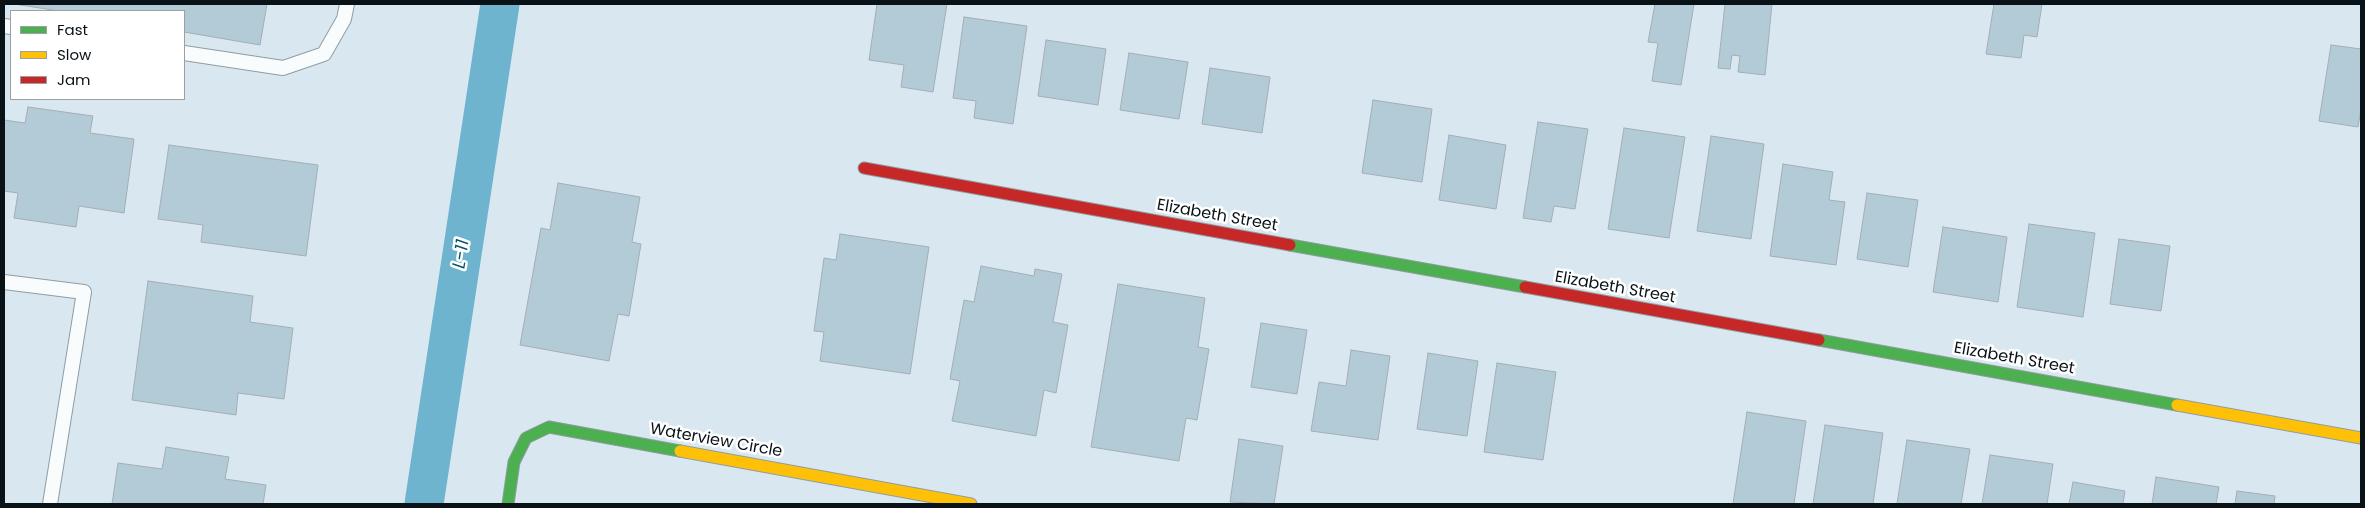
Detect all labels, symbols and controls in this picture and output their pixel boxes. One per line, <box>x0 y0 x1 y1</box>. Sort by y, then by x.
legend <box>10 10 185 100</box>
text: Fast <box>57 19 88 40</box>
text: Slow <box>57 44 91 65</box>
text: Jam <box>57 69 91 90</box>
street label: Elizabeth Street <box>1155 196 1279 236</box>
water label: L-11 <box>449 238 475 270</box>
street label: Elizabeth Street <box>1553 268 1677 308</box>
street label: Elizabeth Street <box>1952 339 2076 379</box>
street label: Waterview Circle <box>648 420 784 462</box>

